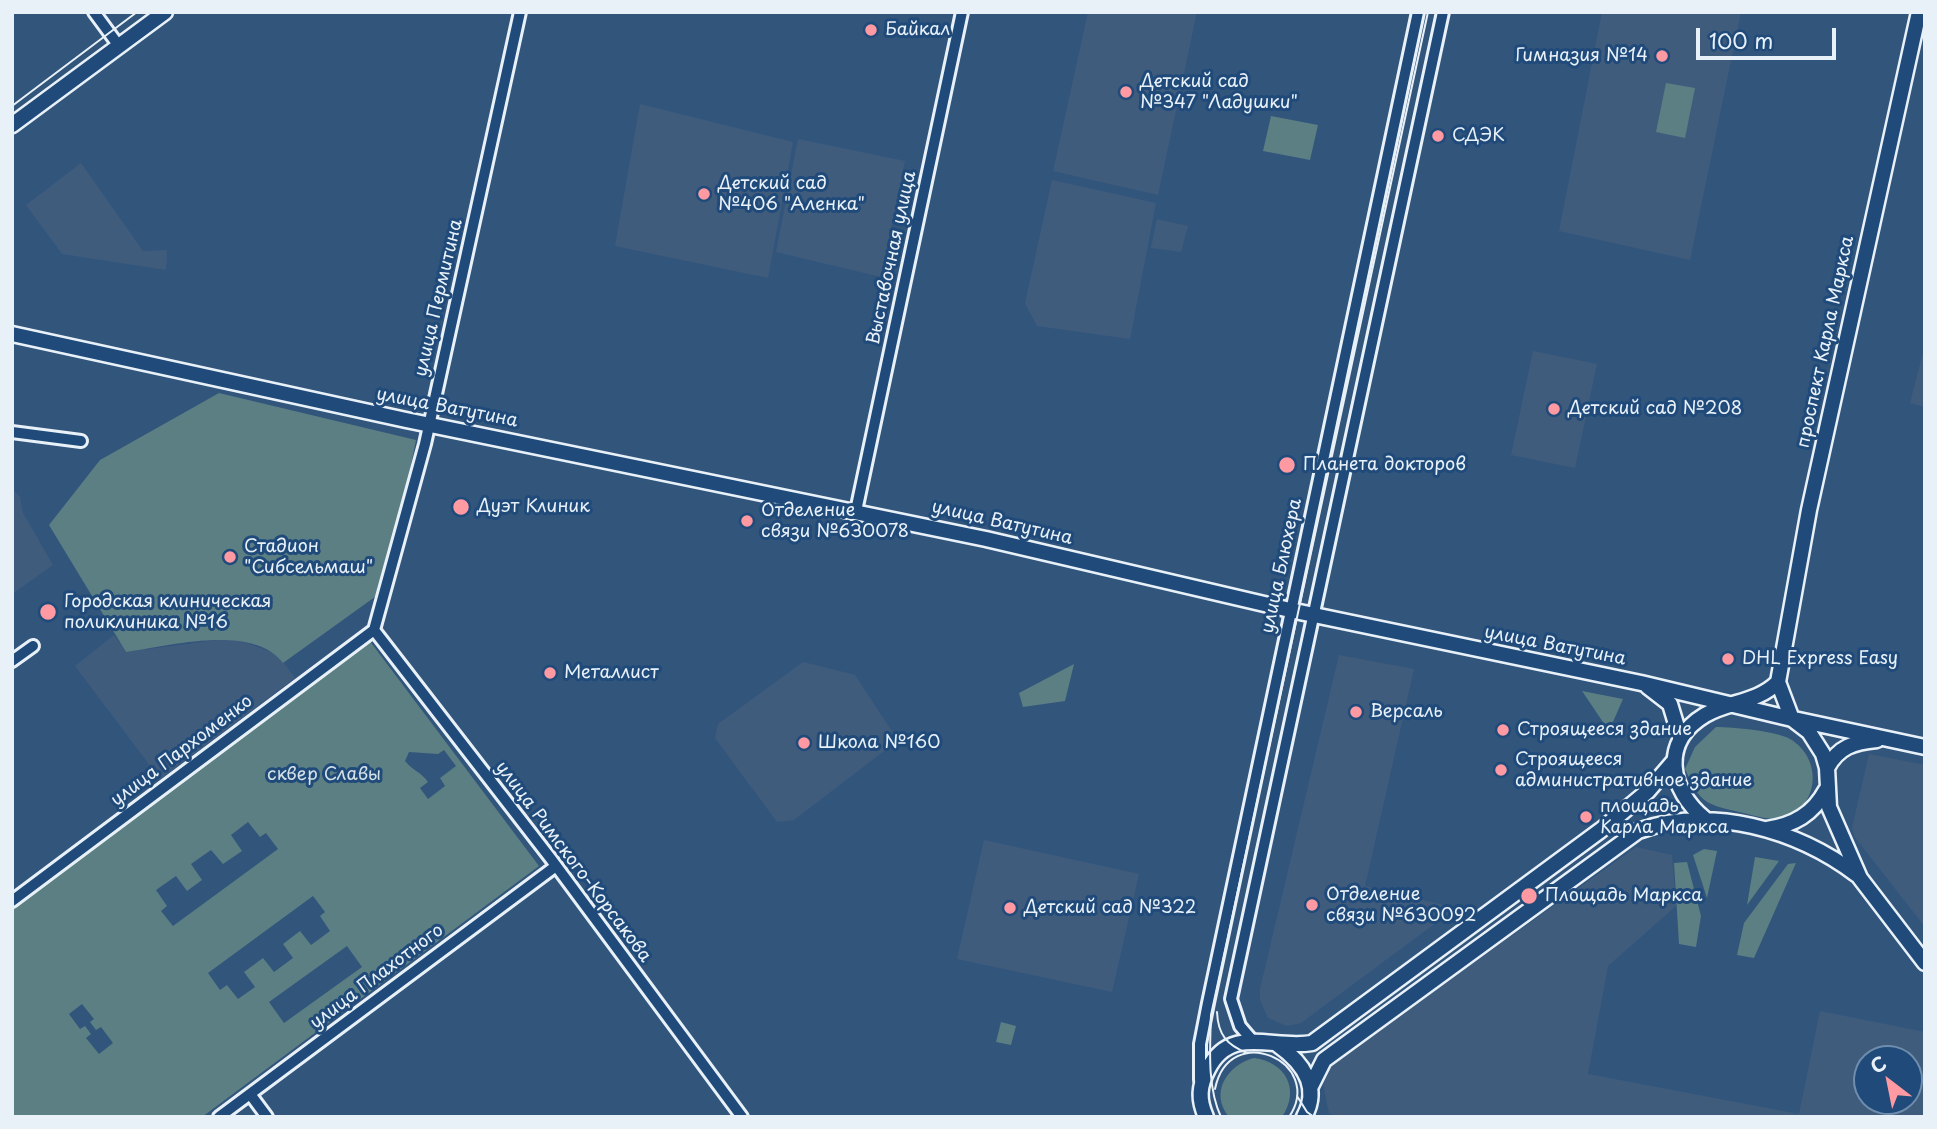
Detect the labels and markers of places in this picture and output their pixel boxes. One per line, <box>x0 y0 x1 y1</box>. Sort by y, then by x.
place label: Байкал <box>885 19 950 41</box>
marker: Байкал <box>863 22 879 38</box>
place label: Гимназия №14 <box>1515 45 1648 67</box>
marker: Гимназия №14 <box>1654 48 1670 64</box>
place label: Детский сад №347 "Ладушки" <box>1140 71 1298 114</box>
marker: Детский сад №347 "Ладушки" <box>1118 84 1134 100</box>
place label: СДЭК <box>1452 125 1505 147</box>
marker: СДЭК <box>1430 128 1446 144</box>
place label: Детский сад №406 "Аленка" <box>718 173 865 216</box>
marker: Детский сад №406 "Аленка" <box>696 186 712 202</box>
place label: Детский сад №208 <box>1568 398 1742 420</box>
marker: Детский сад №208 <box>1546 401 1562 417</box>
place label: Планета докторов <box>1303 454 1466 476</box>
marker: Планета докторов <box>1277 455 1297 475</box>
place label: Дуэт Клиник <box>477 496 590 518</box>
marker: Дуэт Клиник <box>451 497 471 517</box>
place label: Отделение связи №630078 <box>761 500 909 542</box>
marker: Отделение связи №630078 <box>739 513 755 529</box>
place label: Стадион "Сибсельмаш" <box>244 536 373 578</box>
marker: Стадион "Сибсельмаш" <box>222 549 238 565</box>
place label: Городская клиническая поликлиника №16 <box>64 591 271 634</box>
marker: Городская клиническая поликлиника №16 <box>38 602 58 622</box>
place label: DHL Express Easy <box>1742 648 1898 670</box>
marker: DHL Express Easy <box>1720 651 1736 667</box>
place label: Металлист <box>564 662 659 684</box>
marker: Металлист <box>542 665 558 681</box>
place label: Версаль <box>1370 701 1443 723</box>
marker: Версаль <box>1348 704 1364 720</box>
place label: Строящееся здание <box>1517 719 1692 741</box>
marker: Строящееся здание <box>1495 722 1511 738</box>
place label: Школа №160 <box>818 732 940 754</box>
marker: Школа №160 <box>796 735 812 751</box>
place label: Строящееся административное здание <box>1515 749 1752 792</box>
marker: Строящееся административное здание <box>1493 762 1509 778</box>
place label: площадь Карла Маркса <box>1600 796 1729 838</box>
marker: площадь Карла Маркса <box>1578 809 1594 825</box>
place label: Отделение связи №630092 <box>1326 884 1476 926</box>
place label: Площадь Маркса <box>1545 885 1702 907</box>
marker: Площадь Маркса <box>1519 886 1539 906</box>
place label: Детский сад №322 <box>1024 897 1197 919</box>
marker: Отделение связи №630092 <box>1304 897 1320 913</box>
marker: Детский сад №322 <box>1002 900 1018 916</box>

